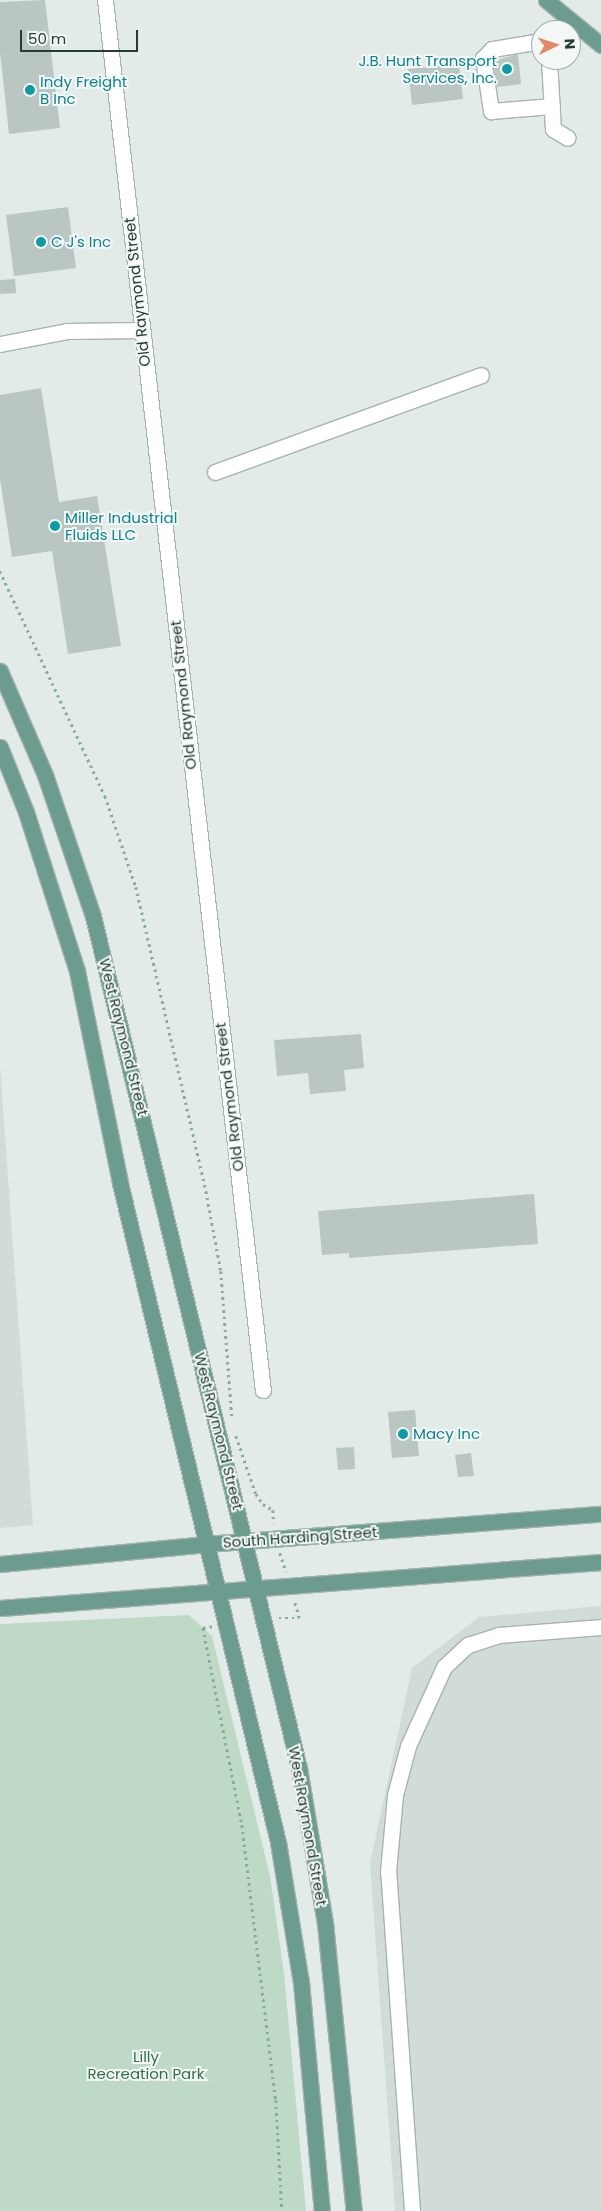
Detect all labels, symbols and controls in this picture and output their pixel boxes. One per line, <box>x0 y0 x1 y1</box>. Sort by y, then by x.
scale bar <box>22 20 140 52</box>
north arrow <box>531 20 581 70</box>
text: 50 m <box>28 28 66 49</box>
text: N <box>560 38 580 50</box>
place label: J.B. Hunt Transport Services, Inc. <box>358 51 497 86</box>
marker: J.B. Hunt Transport Services, Inc. <box>501 63 513 75</box>
place label: Indy Freight B Inc <box>40 72 127 107</box>
marker: Indy Freight B Inc <box>24 84 36 96</box>
street label: Old Raymond Street <box>120 216 154 368</box>
place label: C J's Inc <box>51 233 111 251</box>
marker: C J's Inc <box>35 236 47 248</box>
place label: Miller Industrial Fluids LLC <box>65 508 177 543</box>
marker: Miller Industrial Fluids LLC <box>49 520 61 532</box>
street label: Old Raymond Street <box>166 619 200 771</box>
street label: West Raymond Street <box>96 956 152 1118</box>
street label: Old Raymond Street <box>211 1021 247 1173</box>
street label: West Raymond Street <box>191 1350 247 1512</box>
place label: Macy Inc <box>413 1425 480 1443</box>
marker: Macy Inc <box>397 1428 409 1440</box>
street label: South Harding Street <box>222 1523 378 1551</box>
street label: West Raymond Street <box>285 1745 331 1907</box>
park label: Lilly Recreation Park <box>87 2047 205 2082</box>

